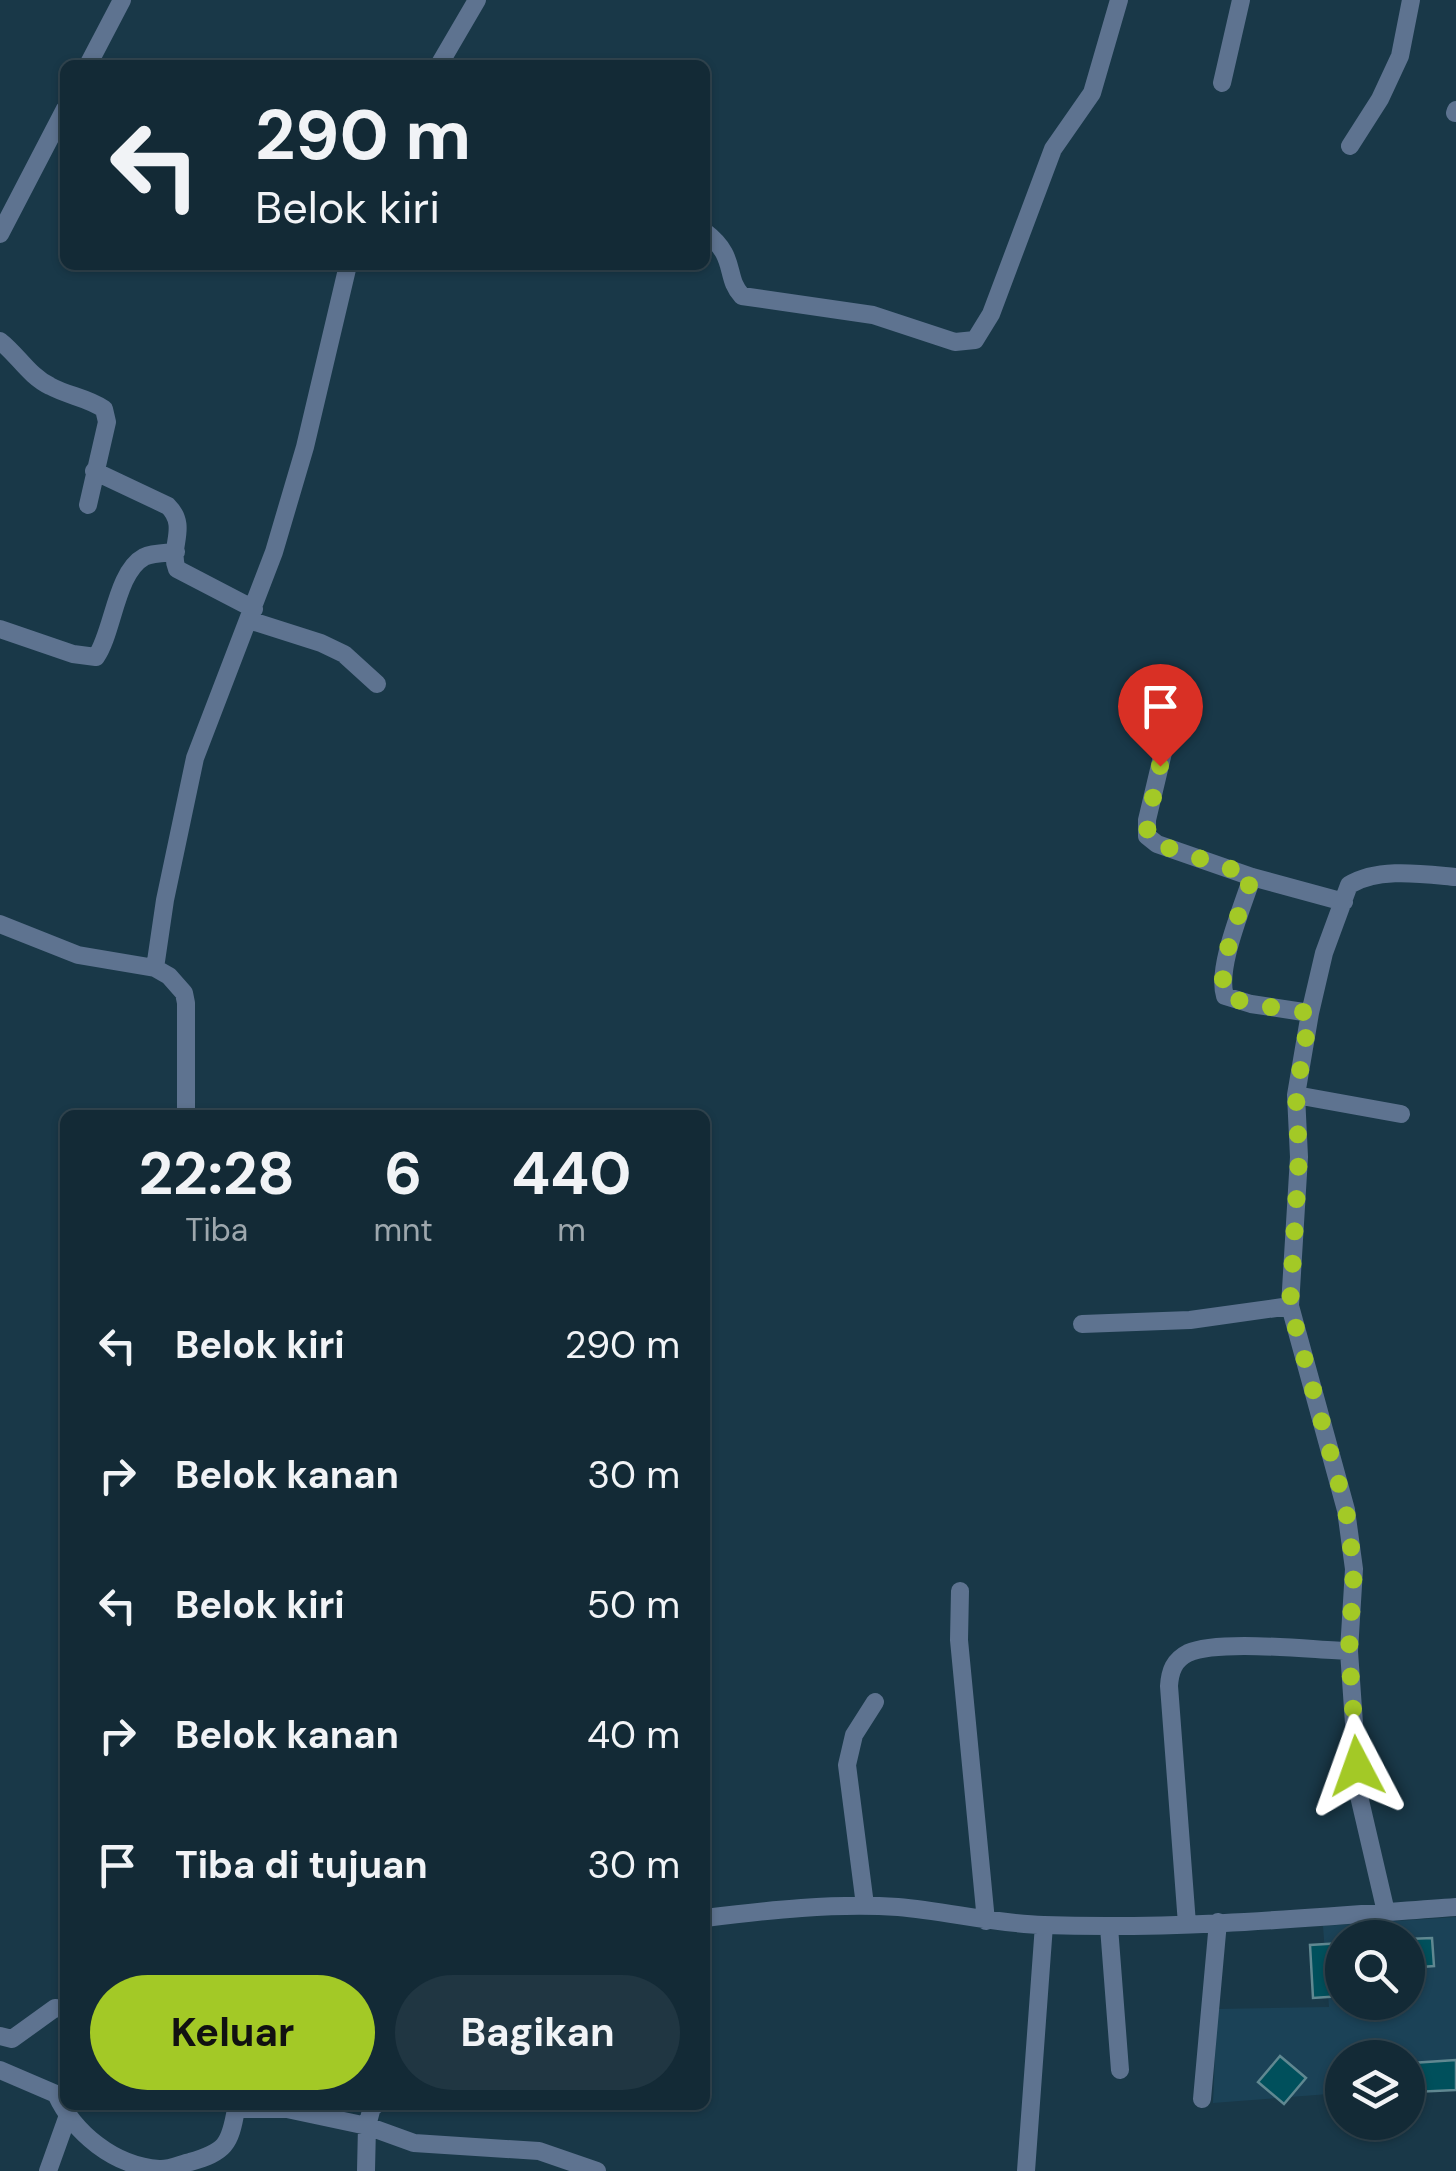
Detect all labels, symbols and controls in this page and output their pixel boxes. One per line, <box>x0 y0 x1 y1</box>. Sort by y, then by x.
text: 290 m <box>255 90 471 181</box>
icon: left <box>90 100 220 230</box>
text: Belok kiri <box>255 178 440 237</box>
pin <box>1118 664 1203 767</box>
icon: arrive <box>1133 679 1188 734</box>
text: 22:28 <box>138 1134 295 1213</box>
text: 6 <box>384 1134 422 1213</box>
text: 440 <box>511 1134 632 1213</box>
text: Tiba <box>185 1209 248 1251</box>
text: mnt <box>373 1209 433 1251</box>
text: m <box>557 1209 586 1251</box>
icon: left <box>90 1318 145 1373</box>
text: Belok kiri <box>175 1320 345 1370</box>
text: 290 m <box>565 1320 680 1370</box>
icon: right <box>90 1448 145 1503</box>
text: Belok kanan <box>175 1450 399 1500</box>
text: 30 m <box>588 1450 680 1500</box>
icon: left <box>90 1578 145 1633</box>
text: Belok kiri <box>175 1580 345 1630</box>
text: 50 m <box>587 1580 680 1630</box>
icon: right <box>90 1708 145 1763</box>
text: Belok kanan <box>175 1710 399 1760</box>
text: 40 m <box>587 1710 680 1760</box>
position arrow <box>1305 1714 1409 1818</box>
icon: arrive <box>90 1838 145 1893</box>
text: Tiba di tujuan <box>175 1840 428 1890</box>
text: 30 m <box>588 1840 680 1890</box>
map controls <box>1325 1920 1425 2140</box>
button: search <box>1325 1920 1425 2020</box>
button: Keluar <box>90 1975 375 2090</box>
button: Bagikan <box>395 1975 680 2090</box>
button: layers <box>1325 2040 1425 2140</box>

